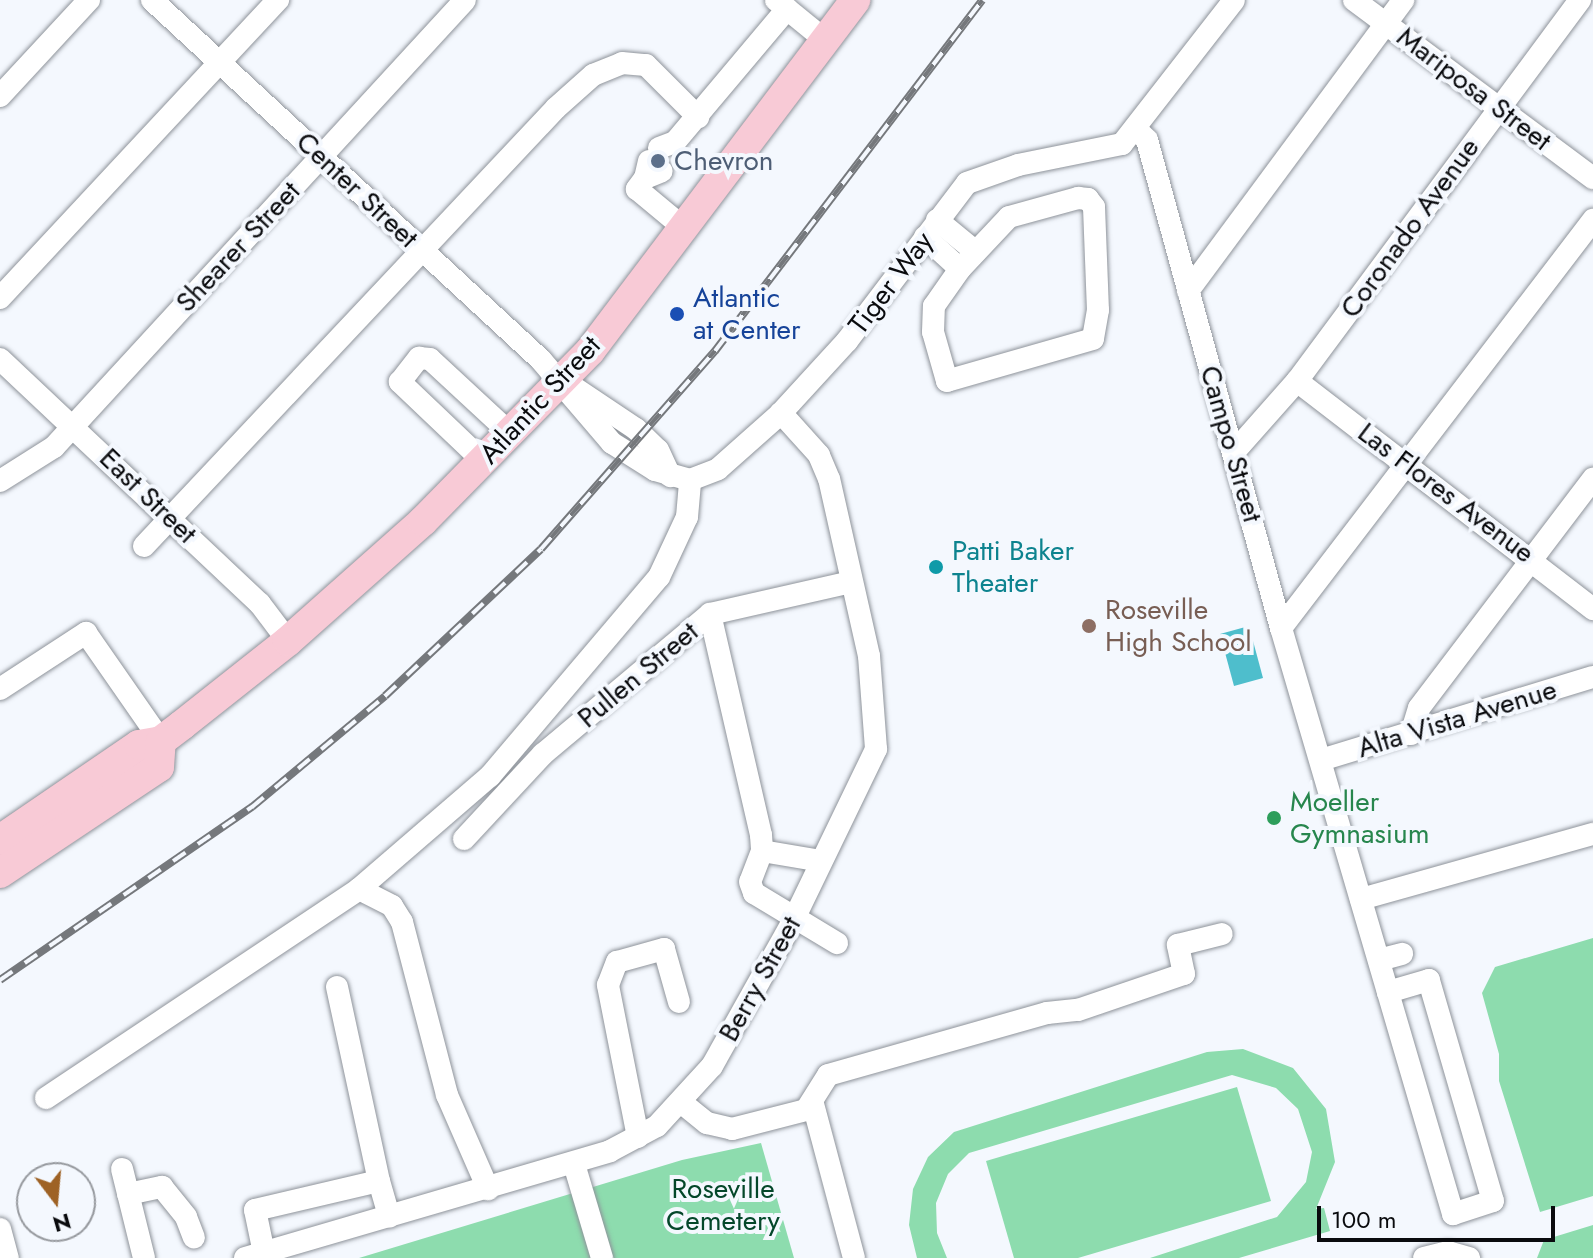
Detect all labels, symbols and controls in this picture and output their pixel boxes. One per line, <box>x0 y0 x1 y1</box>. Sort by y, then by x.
street label: Mariposa Street <box>1390 20 1558 158</box>
street label: Center Street <box>289 125 425 255</box>
street label: Coronado Avenue <box>1334 132 1486 324</box>
place label: Chevron <box>674 144 773 178</box>
marker: Chevron <box>649 152 667 170</box>
street label: Shearer Street <box>169 175 307 319</box>
street label: Tiger Way <box>842 225 940 341</box>
place label: Atlantic at Center <box>693 281 801 347</box>
marker: Atlantic at Center <box>668 305 686 323</box>
street label: Atlantic Street <box>472 329 608 471</box>
street label: Campo Street <box>1193 362 1269 526</box>
street label: Las Flores Avenue <box>1351 416 1541 570</box>
street label: East Street <box>92 442 204 550</box>
place label: Patti Baker Theater <box>952 534 1074 600</box>
marker: Patti Baker Theater <box>927 558 945 576</box>
place label: Roseville High School <box>1105 593 1252 659</box>
street label: Pullen Street <box>571 615 705 735</box>
marker: Roseville High School <box>1080 617 1098 635</box>
street label: Alta Vista Avenue <box>1353 673 1561 765</box>
place label: Moeller Gymnasium <box>1290 785 1430 851</box>
marker: Moeller Gymnasium <box>1265 809 1283 827</box>
street label: Berry Street <box>712 911 808 1047</box>
north arrow <box>16 1162 96 1242</box>
park label: Roseville Cemetery <box>666 1172 780 1238</box>
scale bar <box>1321 1190 1559 1240</box>
text: 100 m <box>1331 1202 1397 1237</box>
text: N <box>49 1205 75 1241</box>

